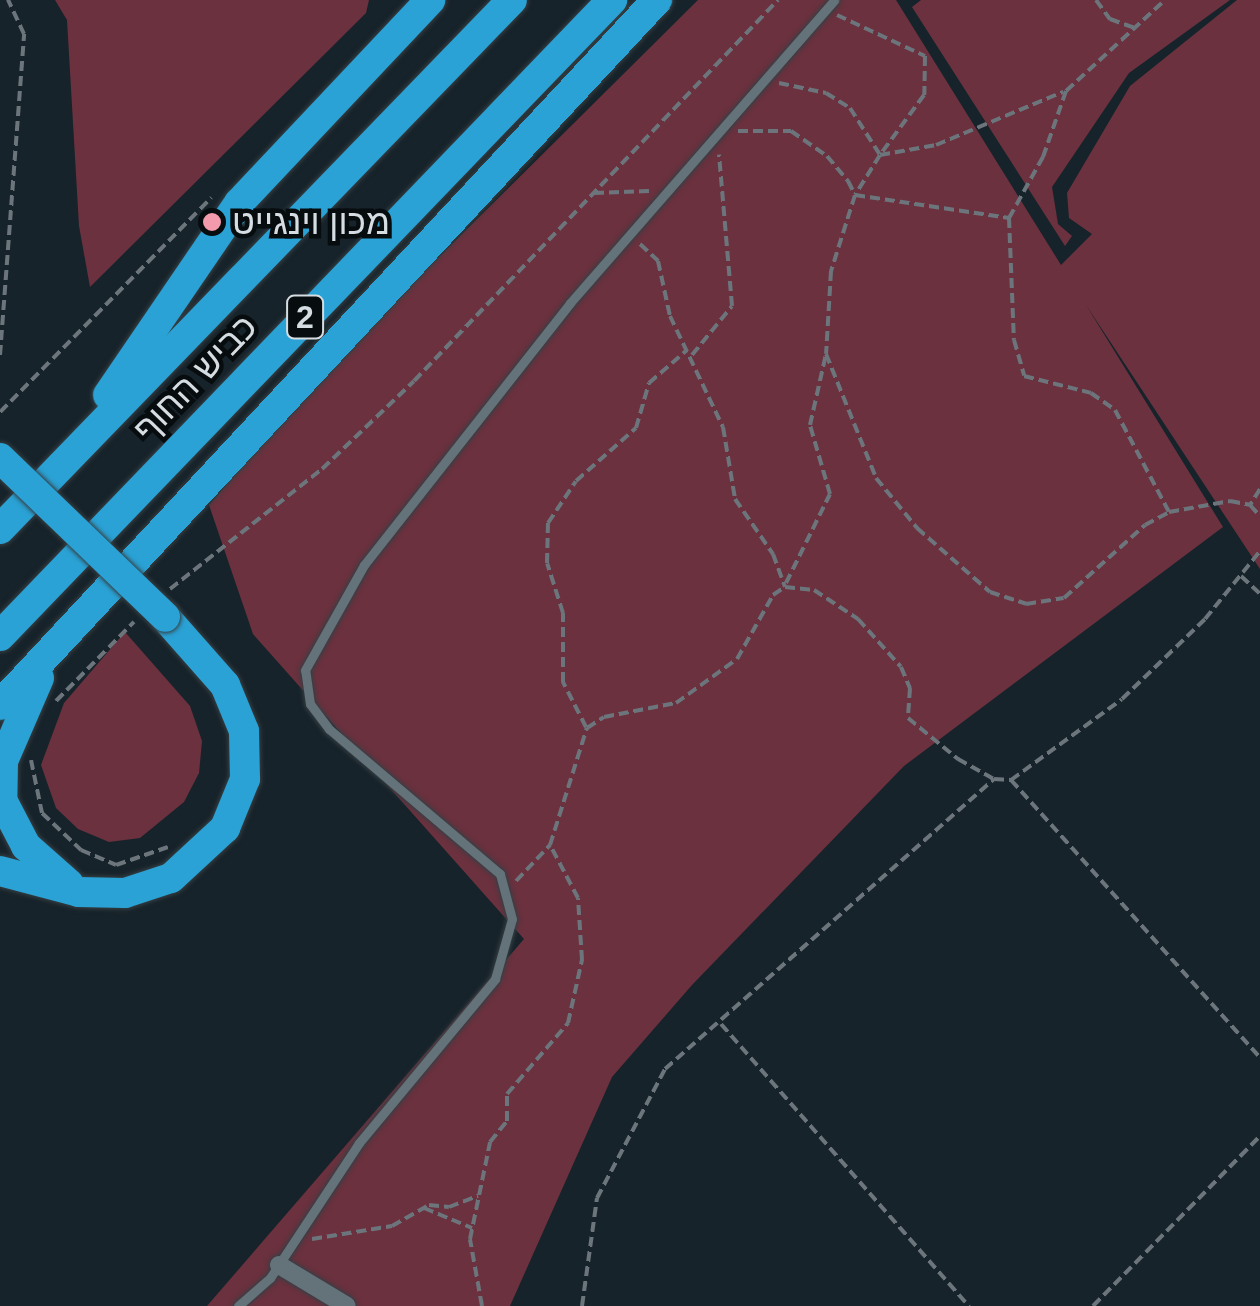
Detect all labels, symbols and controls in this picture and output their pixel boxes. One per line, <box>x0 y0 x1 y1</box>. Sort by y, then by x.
place label: מכון וינגייט <box>232 201 390 243</box>
marker: מכון וינגייט <box>201 211 223 233</box>
road number: 2 <box>285 290 325 344</box>
street label: כביש החוף <box>124 306 266 450</box>

